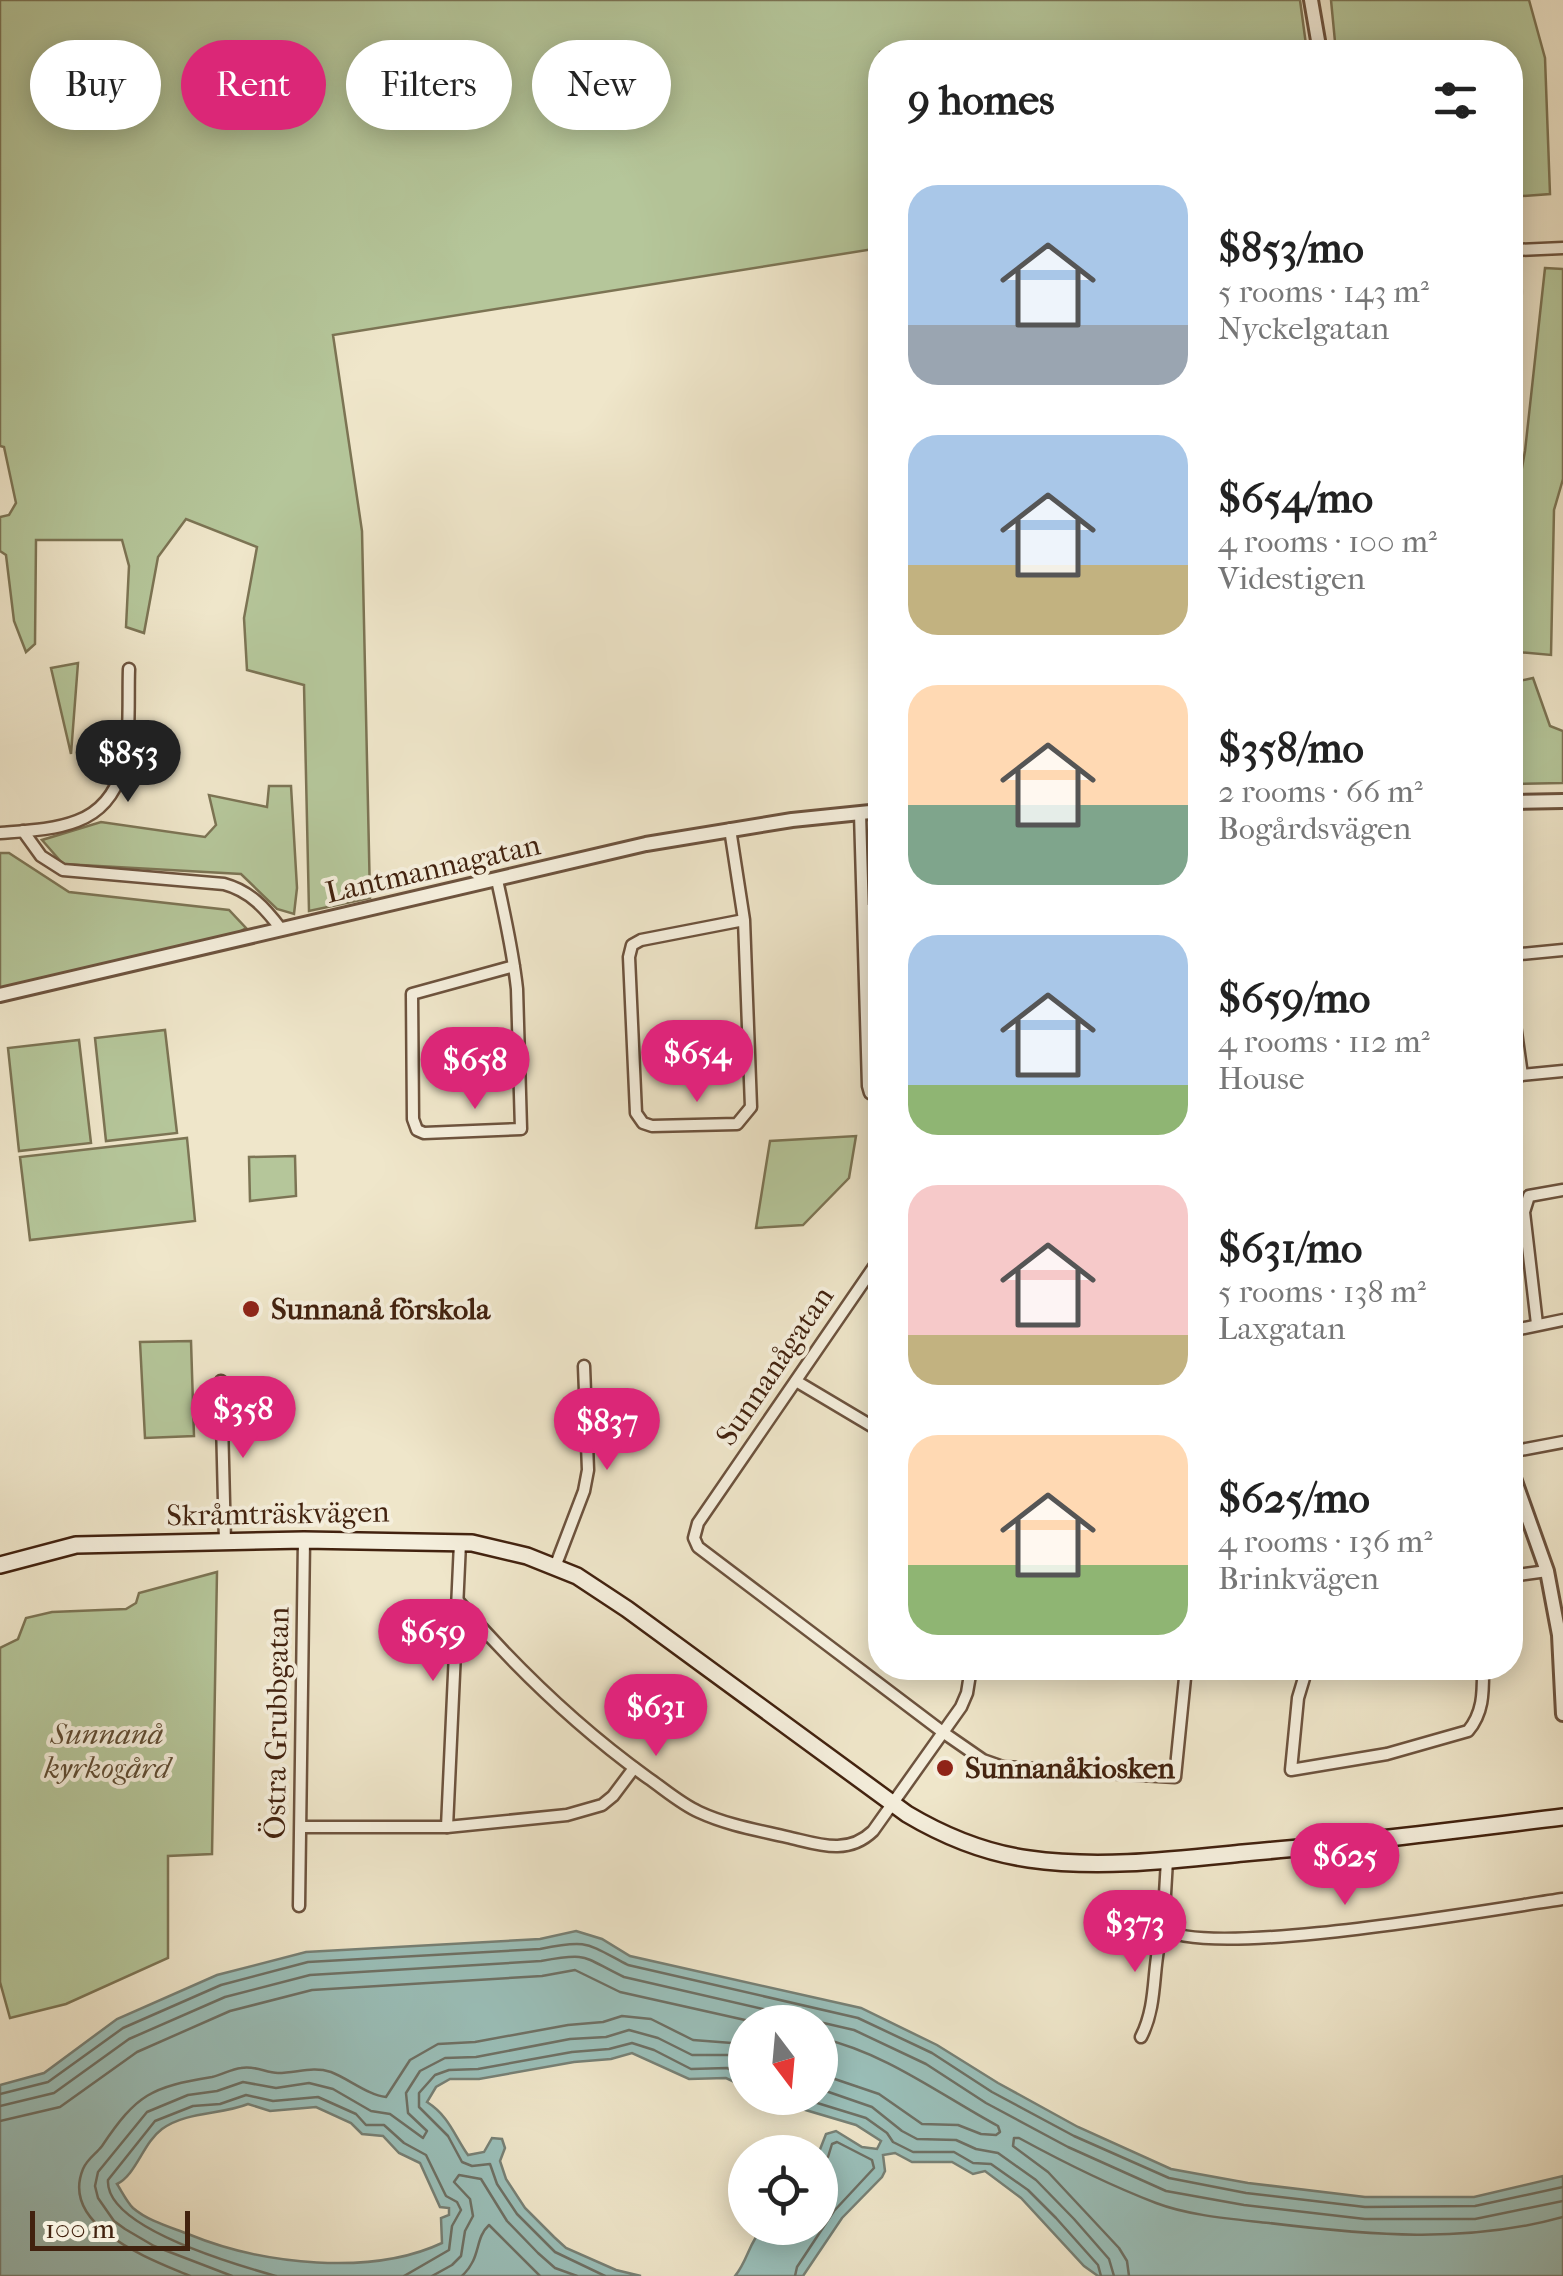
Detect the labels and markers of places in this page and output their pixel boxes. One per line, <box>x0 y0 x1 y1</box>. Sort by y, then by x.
pin: $853 <box>69 720 187 805</box>
pin: $654 <box>638 1020 756 1105</box>
pin: $658 <box>416 1027 534 1112</box>
place label: Sunnanå förskola <box>271 1292 491 1327</box>
marker: Sunnanå förskola <box>240 1298 262 1320</box>
pin: $358 <box>184 1376 302 1461</box>
pin: $837 <box>548 1388 666 1473</box>
pin: $659 <box>374 1599 492 1684</box>
pin: $631 <box>597 1674 715 1759</box>
place label: Sunnanåkiosken <box>965 1751 1176 1786</box>
marker: Sunnanåkiosken <box>934 1757 956 1779</box>
pin: $625 <box>1286 1823 1404 1908</box>
pin: $373 <box>1076 1890 1194 1975</box>

